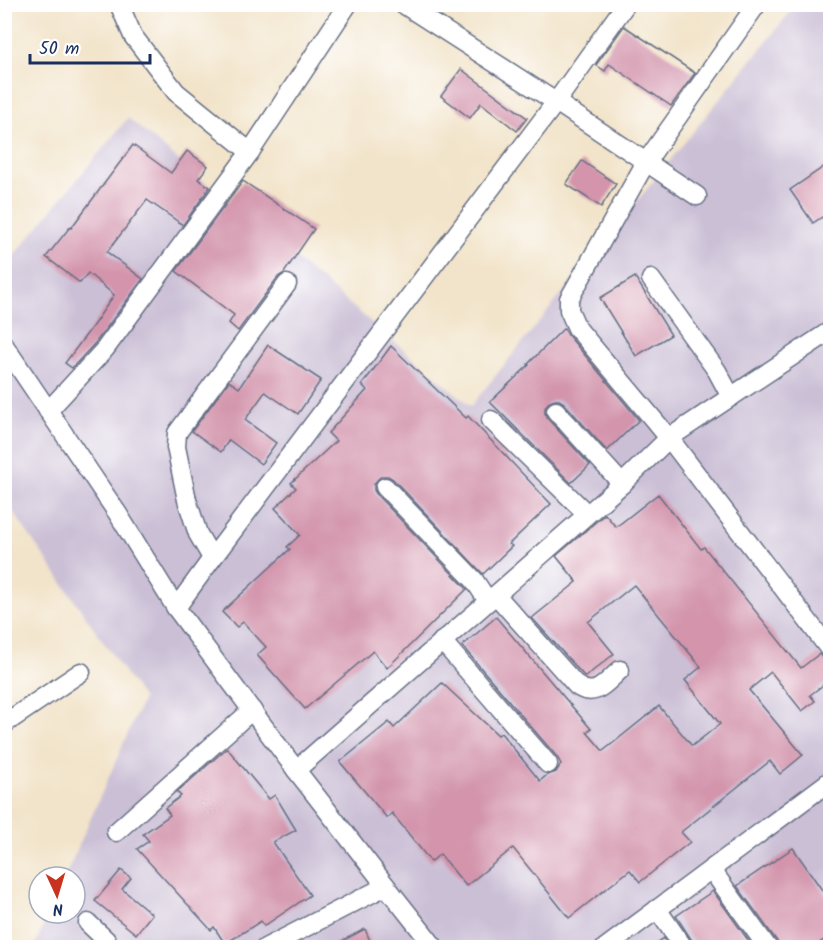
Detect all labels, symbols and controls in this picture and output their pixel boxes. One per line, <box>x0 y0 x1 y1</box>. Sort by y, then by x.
scale bar <box>30 27 150 65</box>
text: 50 m <box>39 35 79 64</box>
north arrow <box>27 865 87 925</box>
text: N <box>52 896 64 921</box>

